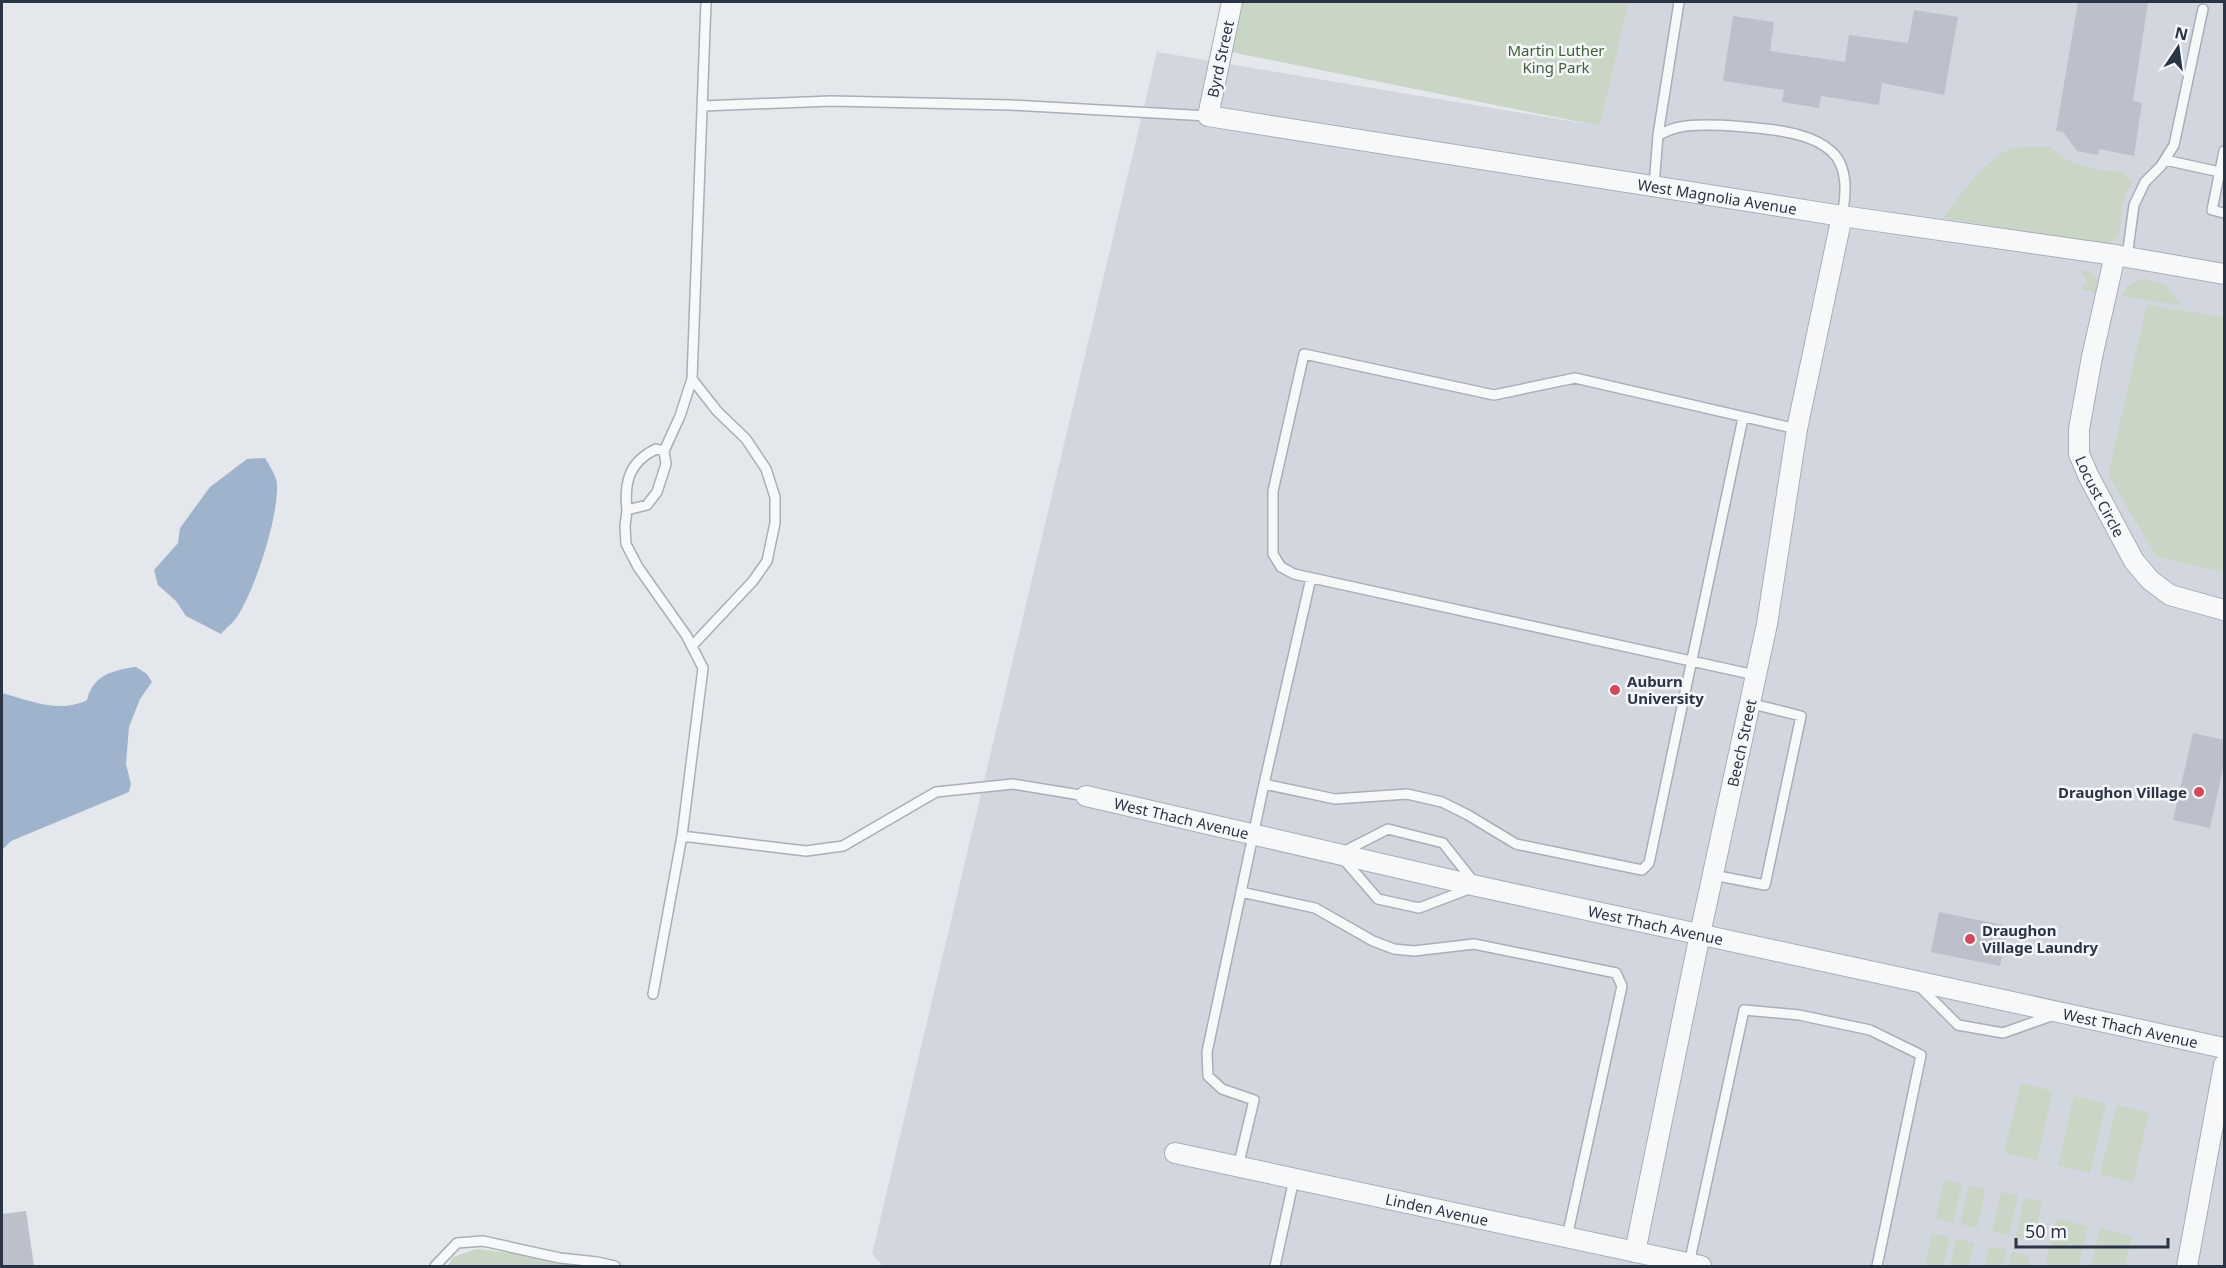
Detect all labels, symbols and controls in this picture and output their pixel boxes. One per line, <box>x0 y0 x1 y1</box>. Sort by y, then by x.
street label: Byrd Street <box>1202 18 1238 99</box>
north arrow <box>2148 18 2208 78</box>
text: N <box>2173 21 2190 46</box>
park label: Martin Luther King Park <box>1507 40 1605 77</box>
street label: West Magnolia Avenue <box>1636 174 1798 219</box>
street label: Locust Circle <box>2071 453 2129 540</box>
place label: Auburn University <box>1627 671 1704 708</box>
marker: Auburn University <box>1608 683 1622 697</box>
street label: Beech Street <box>1722 697 1761 789</box>
place label: Draughon Village <box>2058 782 2187 802</box>
marker: Draughon Village <box>2192 785 2206 799</box>
street label: West Thach Avenue <box>1112 793 1251 843</box>
street label: West Thach Avenue <box>1586 900 1725 949</box>
place label: Draughon Village Laundry <box>1982 920 2099 957</box>
marker: Draughon Village Laundry <box>1963 932 1977 946</box>
street label: West Thach Avenue <box>2061 1003 2200 1052</box>
street label: Linden Avenue <box>1384 1189 1490 1230</box>
scale bar <box>2016 1211 2168 1249</box>
text: 50 m <box>2025 1219 2067 1243</box>

